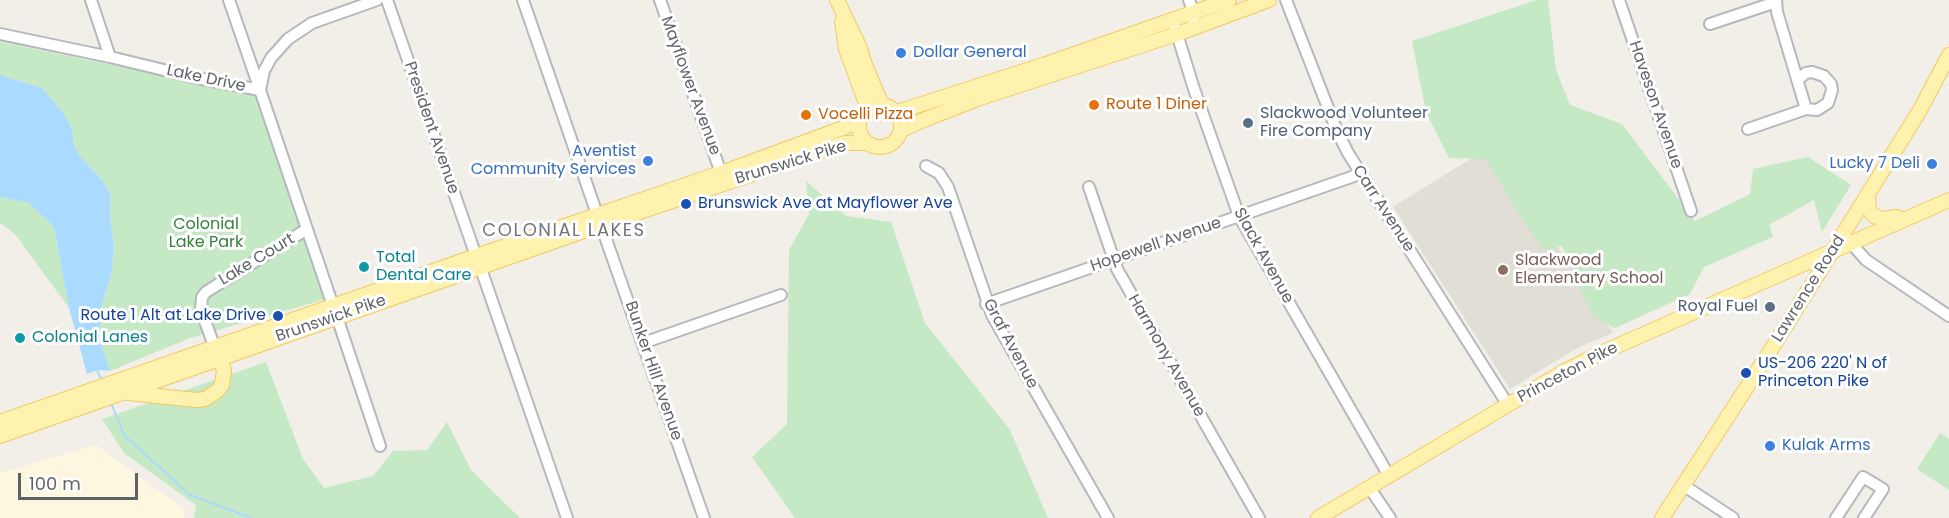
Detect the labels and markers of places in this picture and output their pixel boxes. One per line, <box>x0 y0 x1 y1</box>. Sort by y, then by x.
place label: Dollar General <box>913 43 1027 63</box>
marker: Dollar General <box>894 46 908 60</box>
place label: Route 1 Diner <box>1106 95 1207 115</box>
marker: Route 1 Diner <box>1087 98 1101 112</box>
place label: Slackwood Volunteer Fire Company <box>1260 104 1428 142</box>
place label: Vocelli Pizza <box>818 105 913 125</box>
marker: Vocelli Pizza <box>799 108 813 122</box>
marker: Slackwood Volunteer Fire Company <box>1241 116 1255 130</box>
place label: Aventist Community Services <box>471 142 636 180</box>
marker: Aventist Community Services <box>641 154 655 168</box>
place label: Lucky 7 Deli <box>1830 154 1920 174</box>
marker: Lucky 7 Deli <box>1925 157 1939 171</box>
place label: Brunswick Ave at Mayflower Ave <box>698 194 953 214</box>
marker: Brunswick Ave at Mayflower Ave <box>679 197 693 211</box>
place label: Total Dental Care <box>376 248 471 286</box>
place label: Slackwood Elementary School <box>1515 251 1663 289</box>
marker: Total Dental Care <box>357 260 371 274</box>
marker: Slackwood Elementary School <box>1496 263 1510 277</box>
place label: Royal Fuel <box>1678 297 1758 317</box>
marker: Royal Fuel <box>1763 300 1777 314</box>
place label: Route 1 Alt at Lake Drive <box>80 306 266 326</box>
marker: Route 1 Alt at Lake Drive <box>271 309 285 323</box>
place label: Colonial Lanes <box>32 328 148 348</box>
marker: Colonial Lanes <box>13 331 27 345</box>
place label: US-206 220' N of Princeton Pike <box>1758 354 1887 392</box>
marker: US-206 220' N of Princeton Pike <box>1739 366 1753 380</box>
place label: Kulak Arms <box>1782 436 1871 456</box>
marker: Kulak Arms <box>1763 439 1777 453</box>

